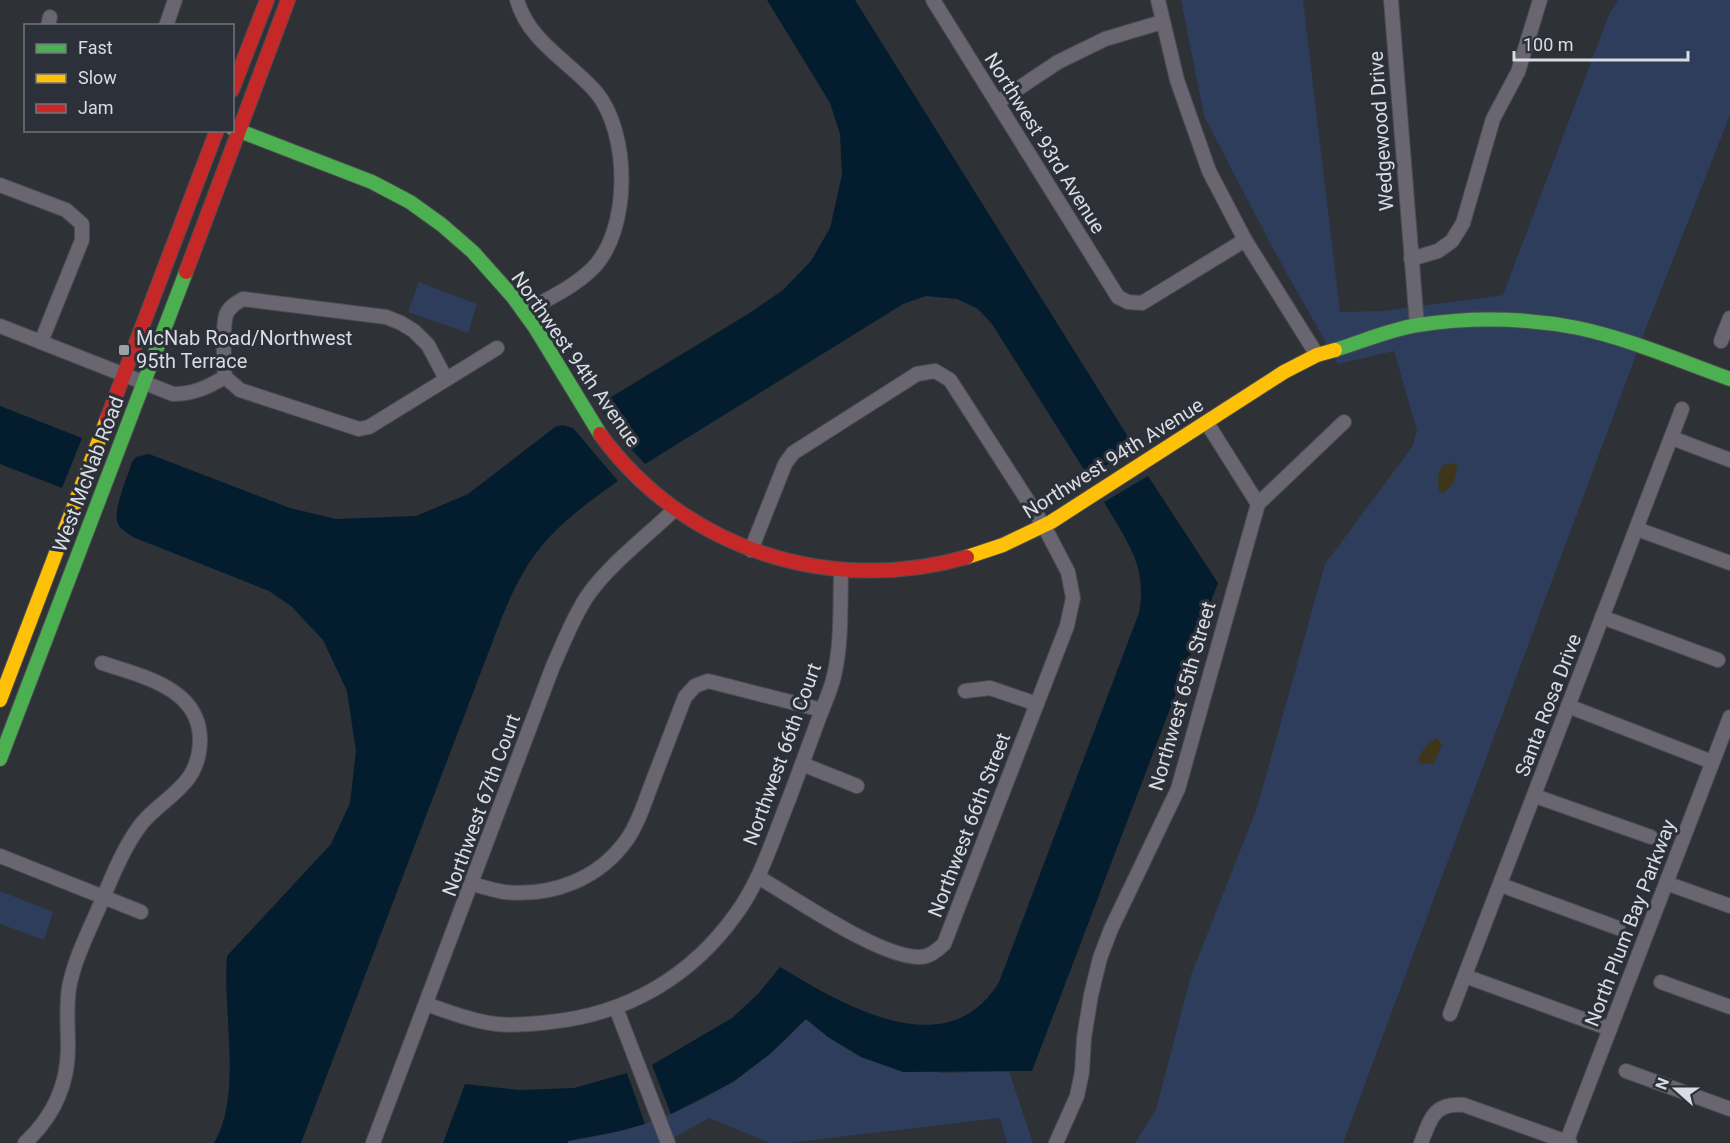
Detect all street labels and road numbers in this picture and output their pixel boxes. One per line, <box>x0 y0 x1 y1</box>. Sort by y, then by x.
street label: Northwest 93rd Avenue <box>980 48 1110 238</box>
street label: Wedgewood Drive <box>1363 50 1399 212</box>
street label: Northwest 94th Avenue <box>506 267 646 451</box>
street label: West McNab Road <box>47 393 129 555</box>
street label: Northwest 94th Avenue <box>1018 393 1208 523</box>
street label: Northwest 65th Street <box>1143 599 1221 793</box>
street label: Santa Rosa Drive <box>1510 630 1586 780</box>
street label: Northwest 66th Court <box>738 660 826 848</box>
street label: Northwest 67th Court <box>437 711 525 899</box>
street label: Northwest 66th Street <box>923 729 1015 921</box>
street label: North Plum Bay Parkway <box>1579 816 1681 1030</box>

